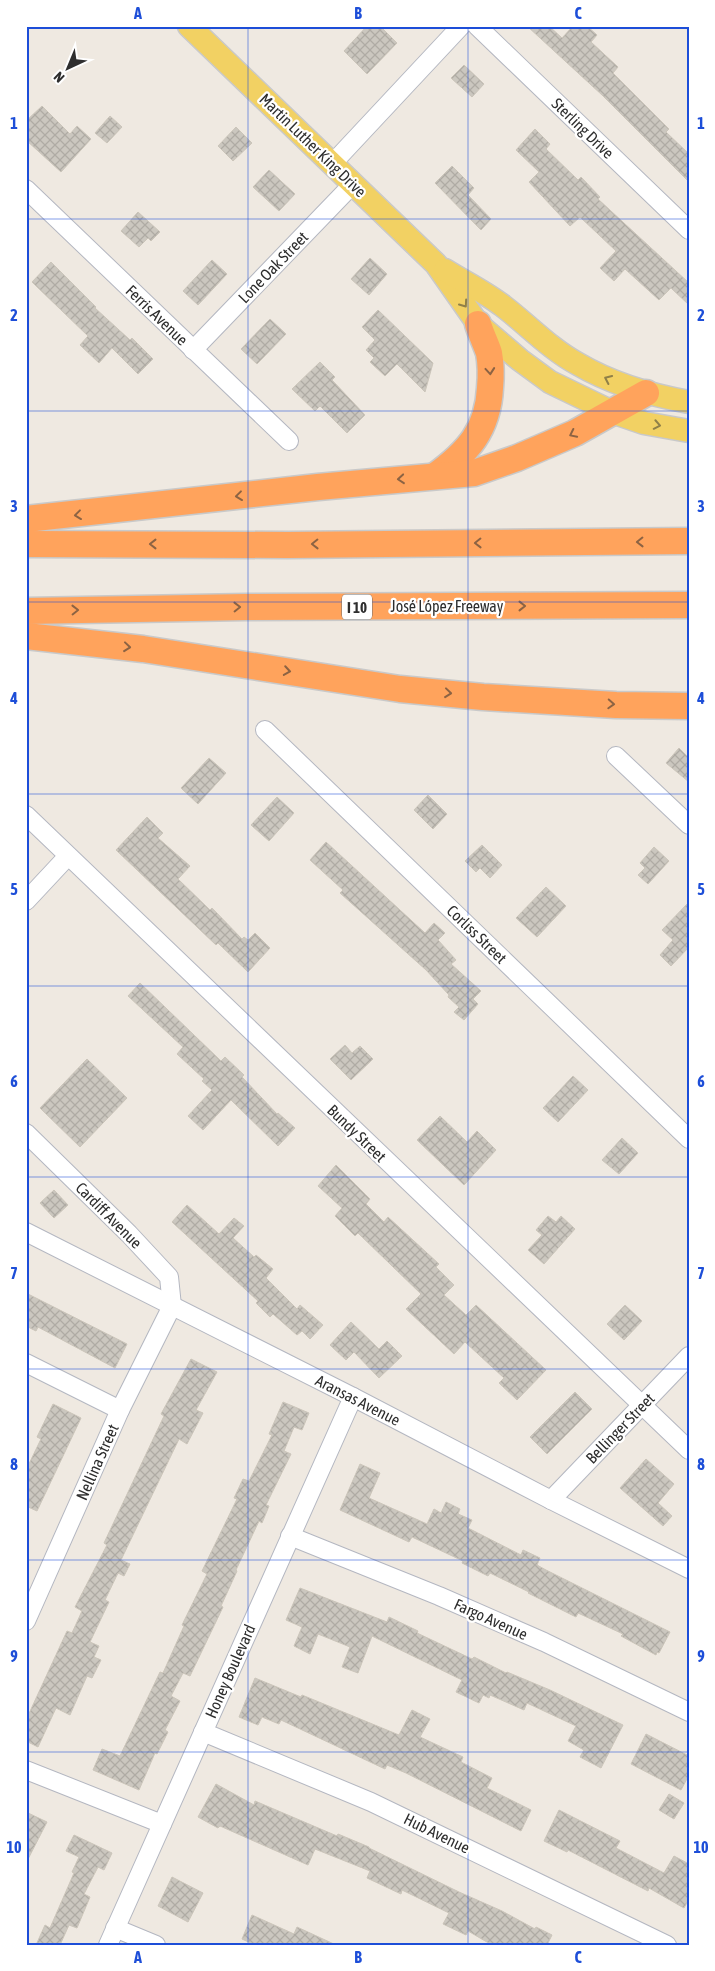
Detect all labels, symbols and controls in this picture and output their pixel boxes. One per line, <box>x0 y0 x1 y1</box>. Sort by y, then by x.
text: A <box>133 4 142 22</box>
text: B <box>354 4 362 22</box>
text: C <box>574 4 582 22</box>
north arrow <box>42 42 92 92</box>
text: N <box>50 69 67 86</box>
street label: Martin Luther King Drive <box>255 90 370 201</box>
street label: Sterling Drive <box>548 94 618 163</box>
text: 1 <box>10 114 18 132</box>
text: 1 <box>697 114 705 132</box>
street label: Lone Oak Street <box>235 227 312 306</box>
street label: Ferris Avenue <box>122 281 192 349</box>
one-way arrow <box>458 298 467 308</box>
text: 2 <box>10 306 18 324</box>
text: 2 <box>697 306 705 324</box>
one-way arrow <box>484 367 495 375</box>
one-way arrow <box>604 375 613 385</box>
one-way arrow <box>652 419 661 430</box>
one-way arrow <box>569 428 578 438</box>
one-way arrow <box>396 474 404 485</box>
one-way arrow <box>235 490 243 501</box>
text: 3 <box>10 497 18 515</box>
text: 3 <box>697 497 705 515</box>
one-way arrow <box>73 509 81 520</box>
one-way arrow <box>636 536 644 547</box>
one-way arrow <box>473 538 481 548</box>
one-way arrow <box>148 539 156 549</box>
one-way arrow <box>311 539 319 550</box>
road number: I 10 <box>342 594 372 620</box>
street label: José López Freeway <box>391 597 504 616</box>
one-way arrow <box>519 601 527 611</box>
one-way arrow <box>234 602 242 612</box>
one-way arrow <box>72 605 79 615</box>
one-way arrow <box>123 642 131 653</box>
one-way arrow <box>283 666 292 676</box>
one-way arrow <box>445 688 453 699</box>
text: 4 <box>9 689 18 707</box>
text: 4 <box>696 689 705 707</box>
one-way arrow <box>607 699 615 710</box>
text: 5 <box>10 880 18 898</box>
text: 5 <box>697 880 705 898</box>
street label: Corliss Street <box>443 901 511 967</box>
text: 6 <box>10 1072 18 1090</box>
text: 6 <box>697 1072 705 1090</box>
street label: Bundy Street <box>323 1101 390 1166</box>
street label: Cardiff Avenue <box>72 1178 146 1252</box>
text: 7 <box>10 1264 18 1282</box>
text: 7 <box>697 1264 705 1282</box>
street label: Aransas Avenue <box>313 1371 403 1429</box>
street label: Bellinger Street <box>582 1389 659 1468</box>
street label: Nellina Street <box>72 1421 122 1503</box>
text: 8 <box>10 1455 18 1473</box>
text: 8 <box>697 1455 705 1473</box>
street label: Fargo Avenue <box>451 1595 530 1644</box>
street label: Honey Boulevard <box>201 1621 260 1721</box>
text: 9 <box>10 1647 18 1665</box>
text: 9 <box>697 1647 705 1665</box>
street label: Hub Avenue <box>401 1809 473 1857</box>
text: 10 <box>6 1838 22 1856</box>
text: 10 <box>693 1838 709 1856</box>
text: A <box>133 1948 142 1966</box>
text: B <box>354 1948 362 1966</box>
text: C <box>574 1948 582 1966</box>

